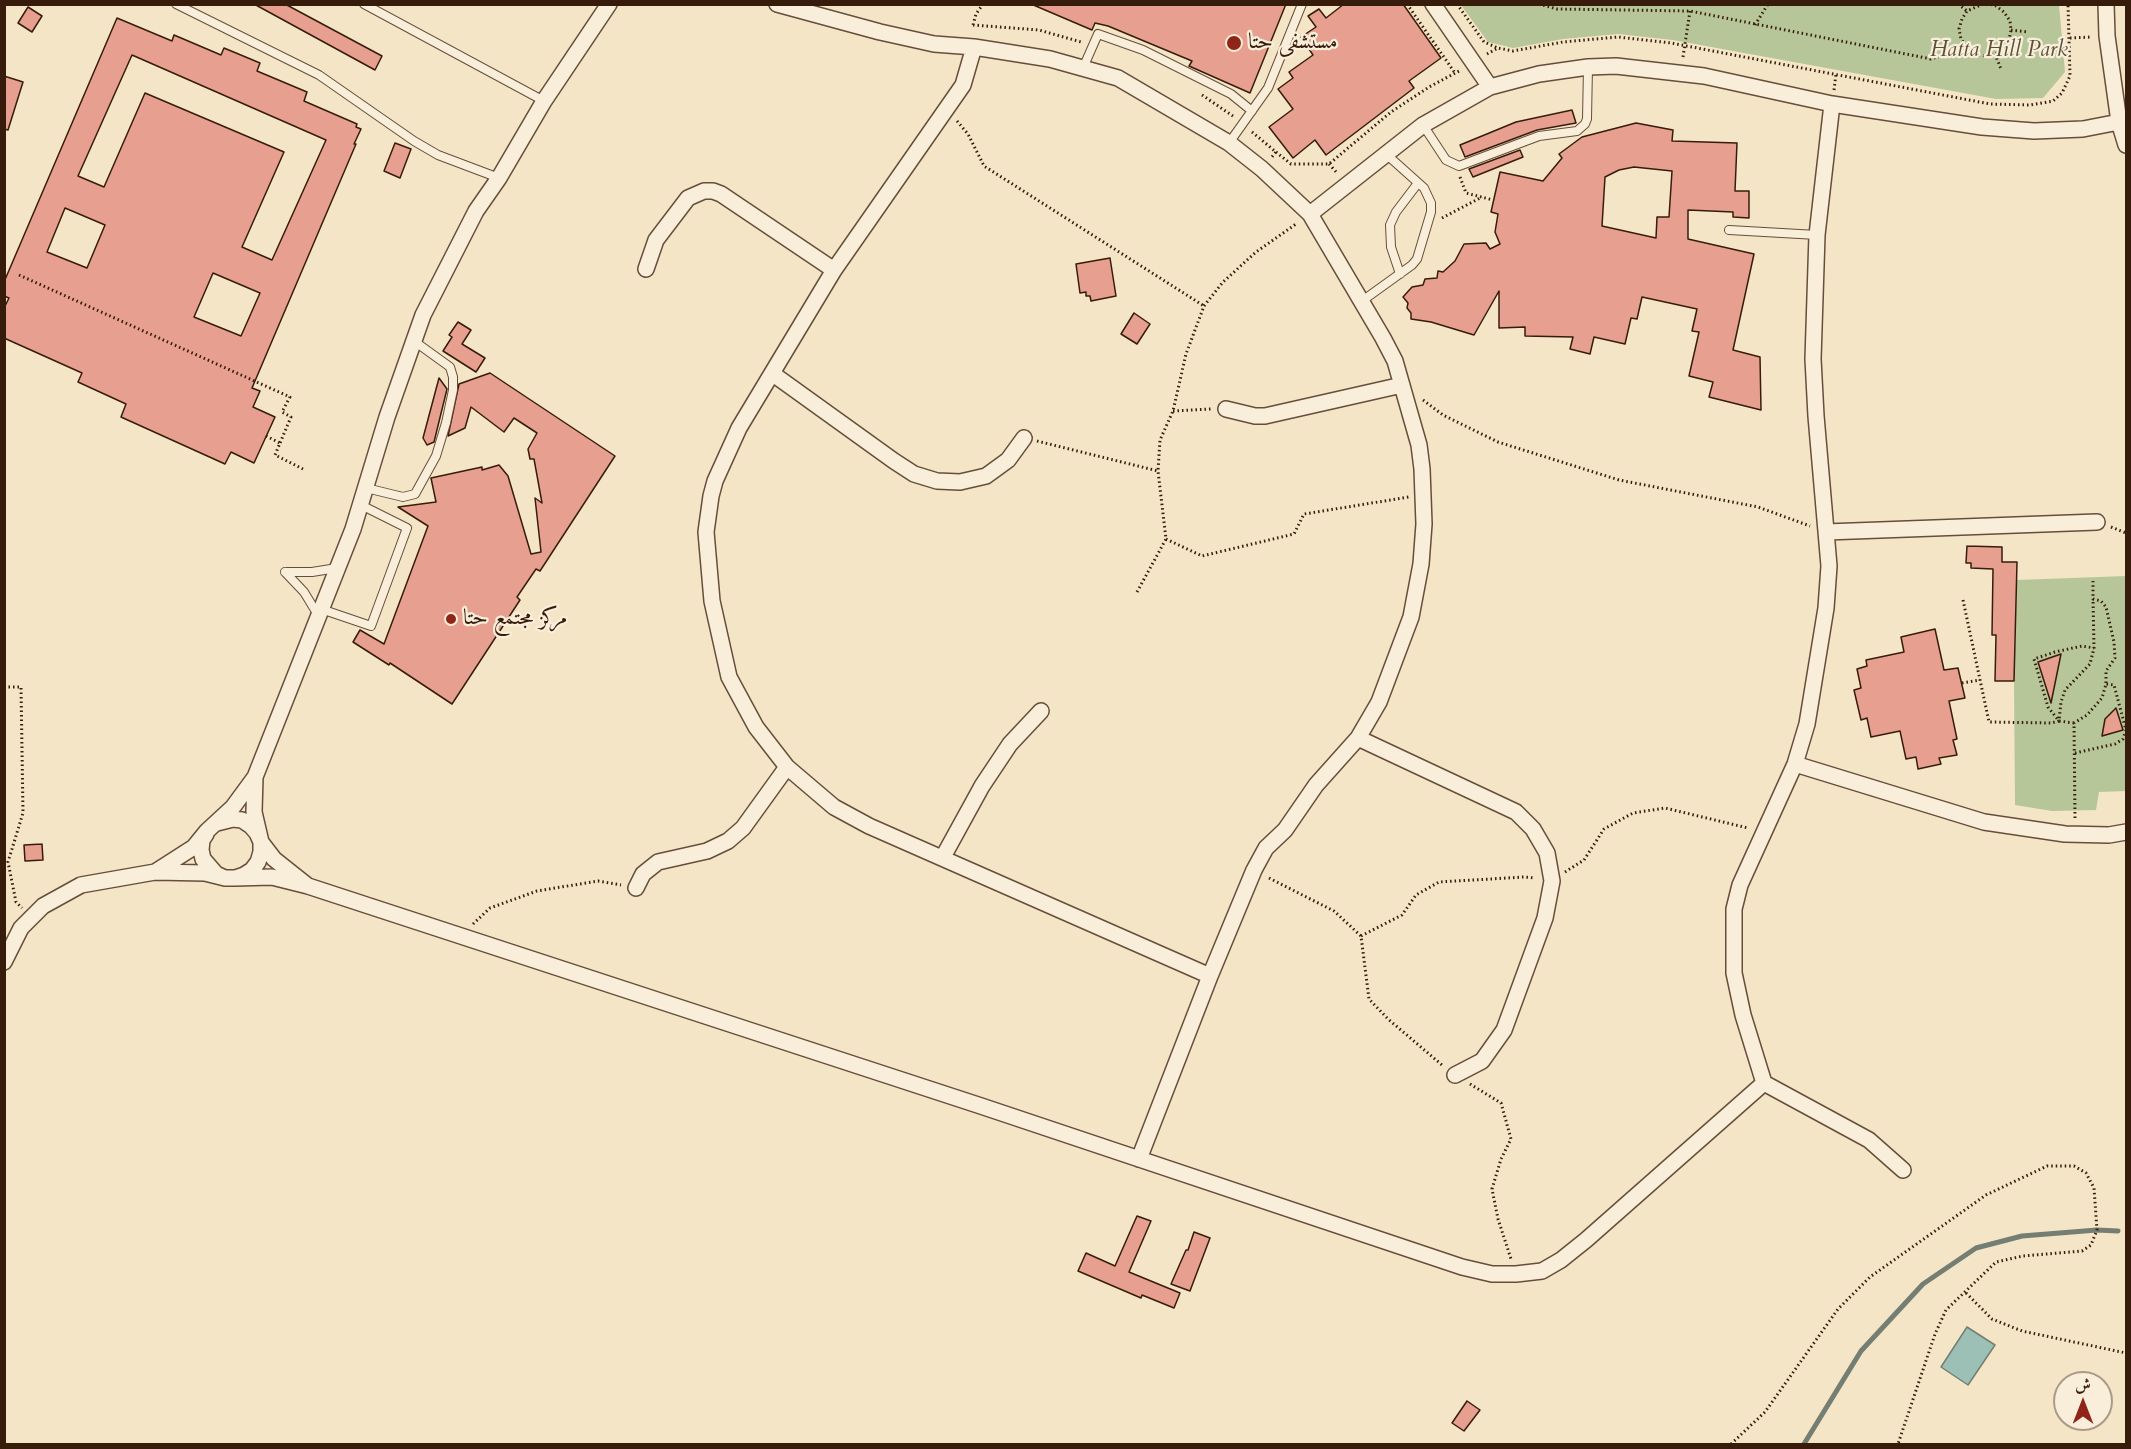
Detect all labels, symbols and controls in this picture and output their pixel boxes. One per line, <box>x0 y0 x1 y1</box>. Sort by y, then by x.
place label: مستشفى حتا <box>1248 30 1337 56</box>
marker: مستشفى حتا <box>1225 34 1243 52</box>
park label: Hatta Hill Park <box>1930 38 2068 64</box>
place label: مركز مجتمع حتا <box>463 606 567 632</box>
marker: مركز مجتمع حتا <box>444 612 458 626</box>
north arrow <box>2053 1371 2113 1431</box>
text: ش <box>2075 1374 2091 1396</box>

